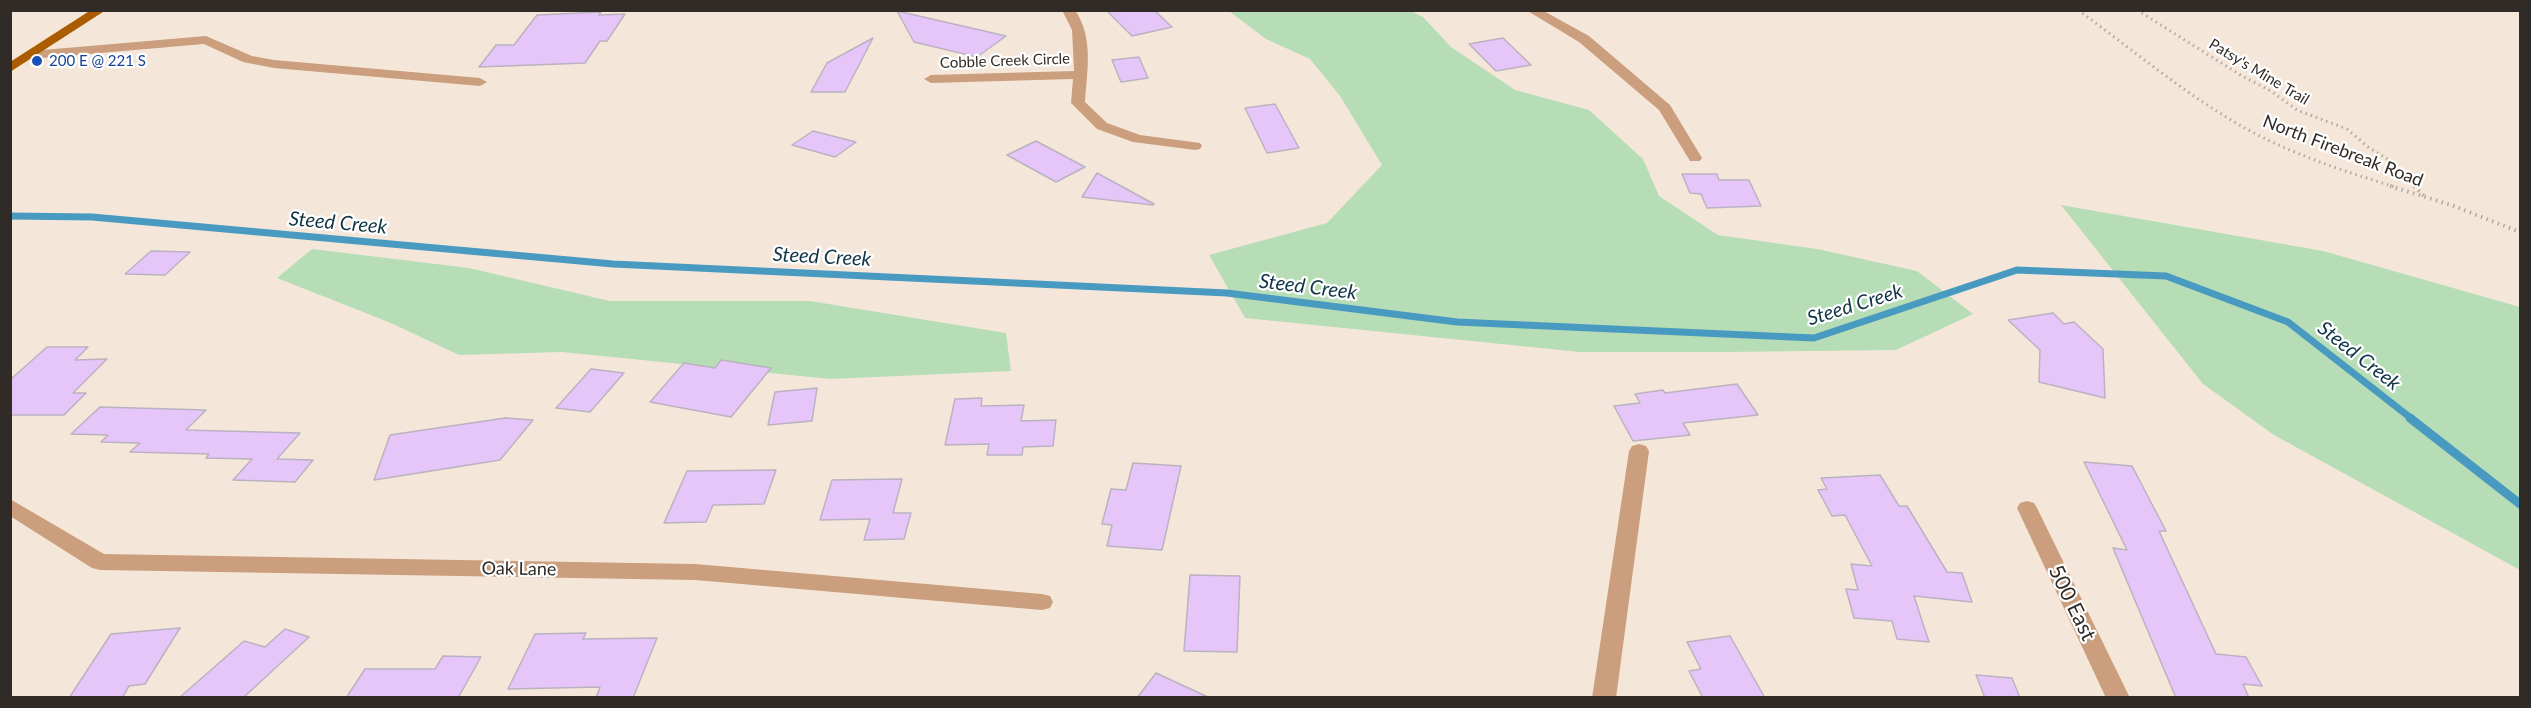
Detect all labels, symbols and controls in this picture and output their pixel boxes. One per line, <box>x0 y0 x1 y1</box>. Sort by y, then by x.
street label: Patsy's Mine Trail <box>2206 35 2312 109</box>
street label: Cobble Creek Circle <box>940 50 1070 72</box>
place label: 200 E @ 221 S <box>49 52 146 70</box>
marker: 200 E @ 221 S <box>30 54 44 68</box>
street label: North Firebreak Road <box>2260 110 2426 192</box>
water label: Steed Creek <box>288 207 388 239</box>
water label: Steed Creek <box>772 242 872 272</box>
water label: Steed Creek <box>1258 269 1358 305</box>
water label: Steed Creek <box>1804 279 1906 331</box>
water label: Steed Creek <box>2313 316 2405 396</box>
street label: Oak Lane <box>482 558 556 580</box>
street label: 500 East <box>2043 561 2101 645</box>

